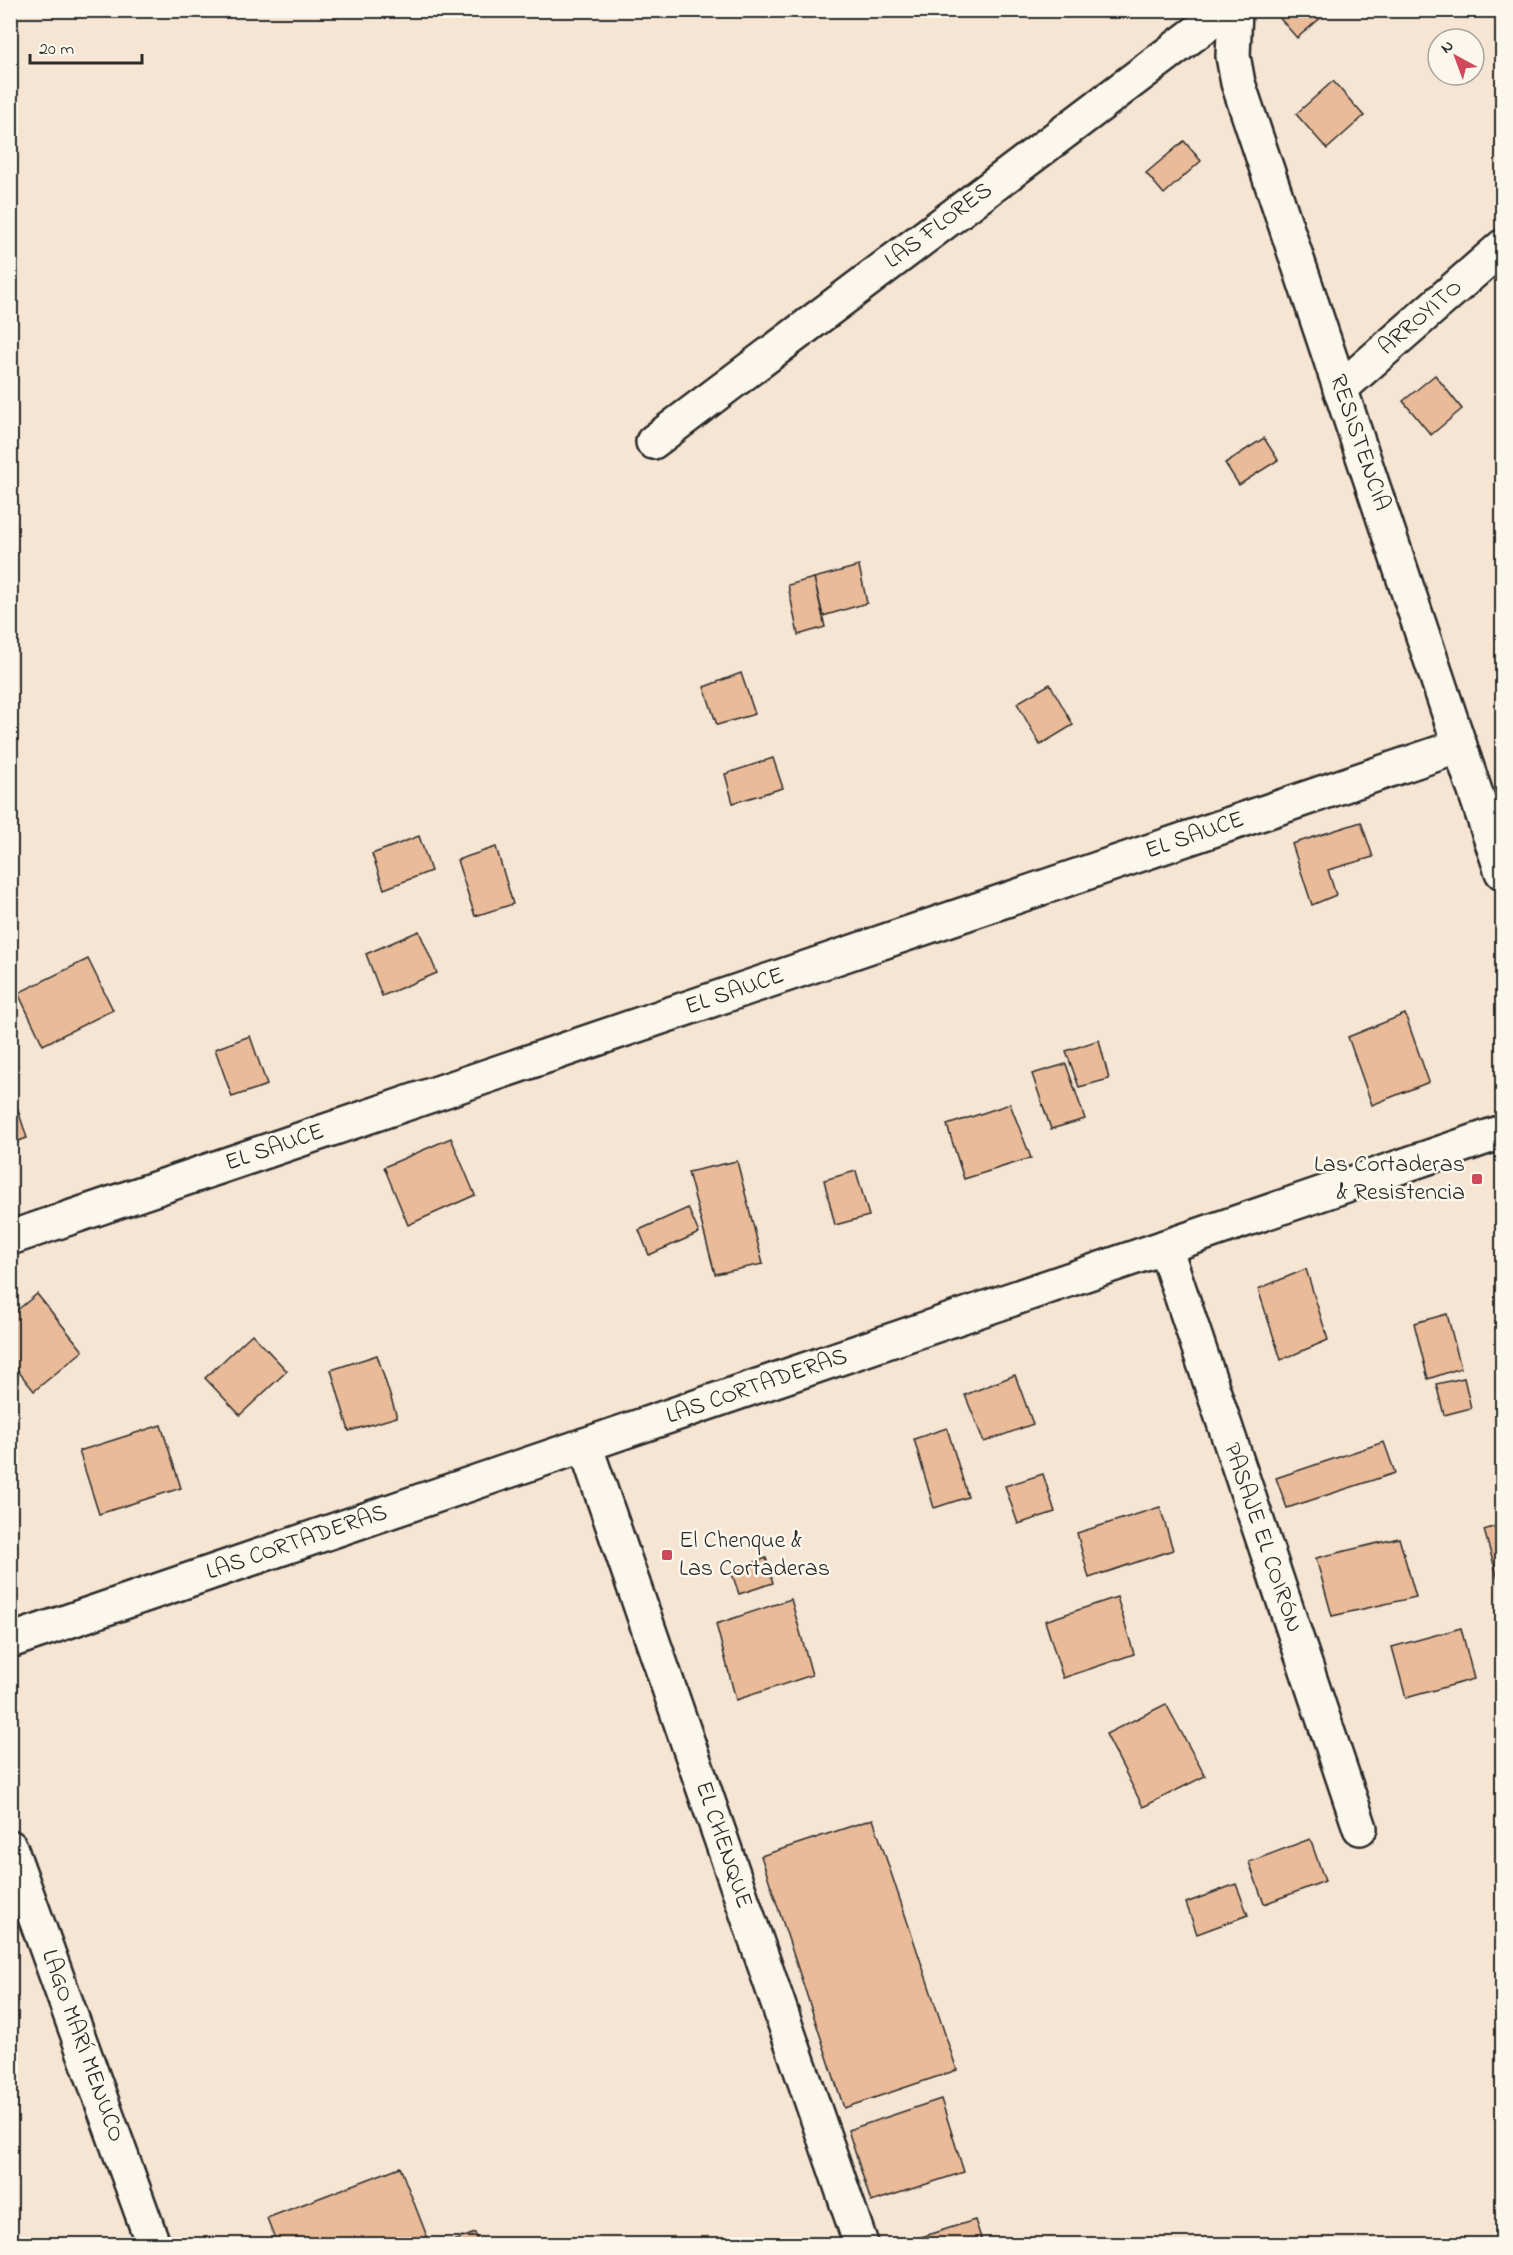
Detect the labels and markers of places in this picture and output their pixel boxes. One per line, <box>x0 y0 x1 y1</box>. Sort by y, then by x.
place label: Las Cortaderas & Resistencia <box>1314 1148 1465 1211</box>
marker: Las Cortaderas & Resistencia <box>1470 1172 1484 1186</box>
place label: El Chenque & Las Cortaderas <box>679 1524 830 1587</box>
marker: El Chenque & Las Cortaderas <box>660 1548 674 1562</box>

